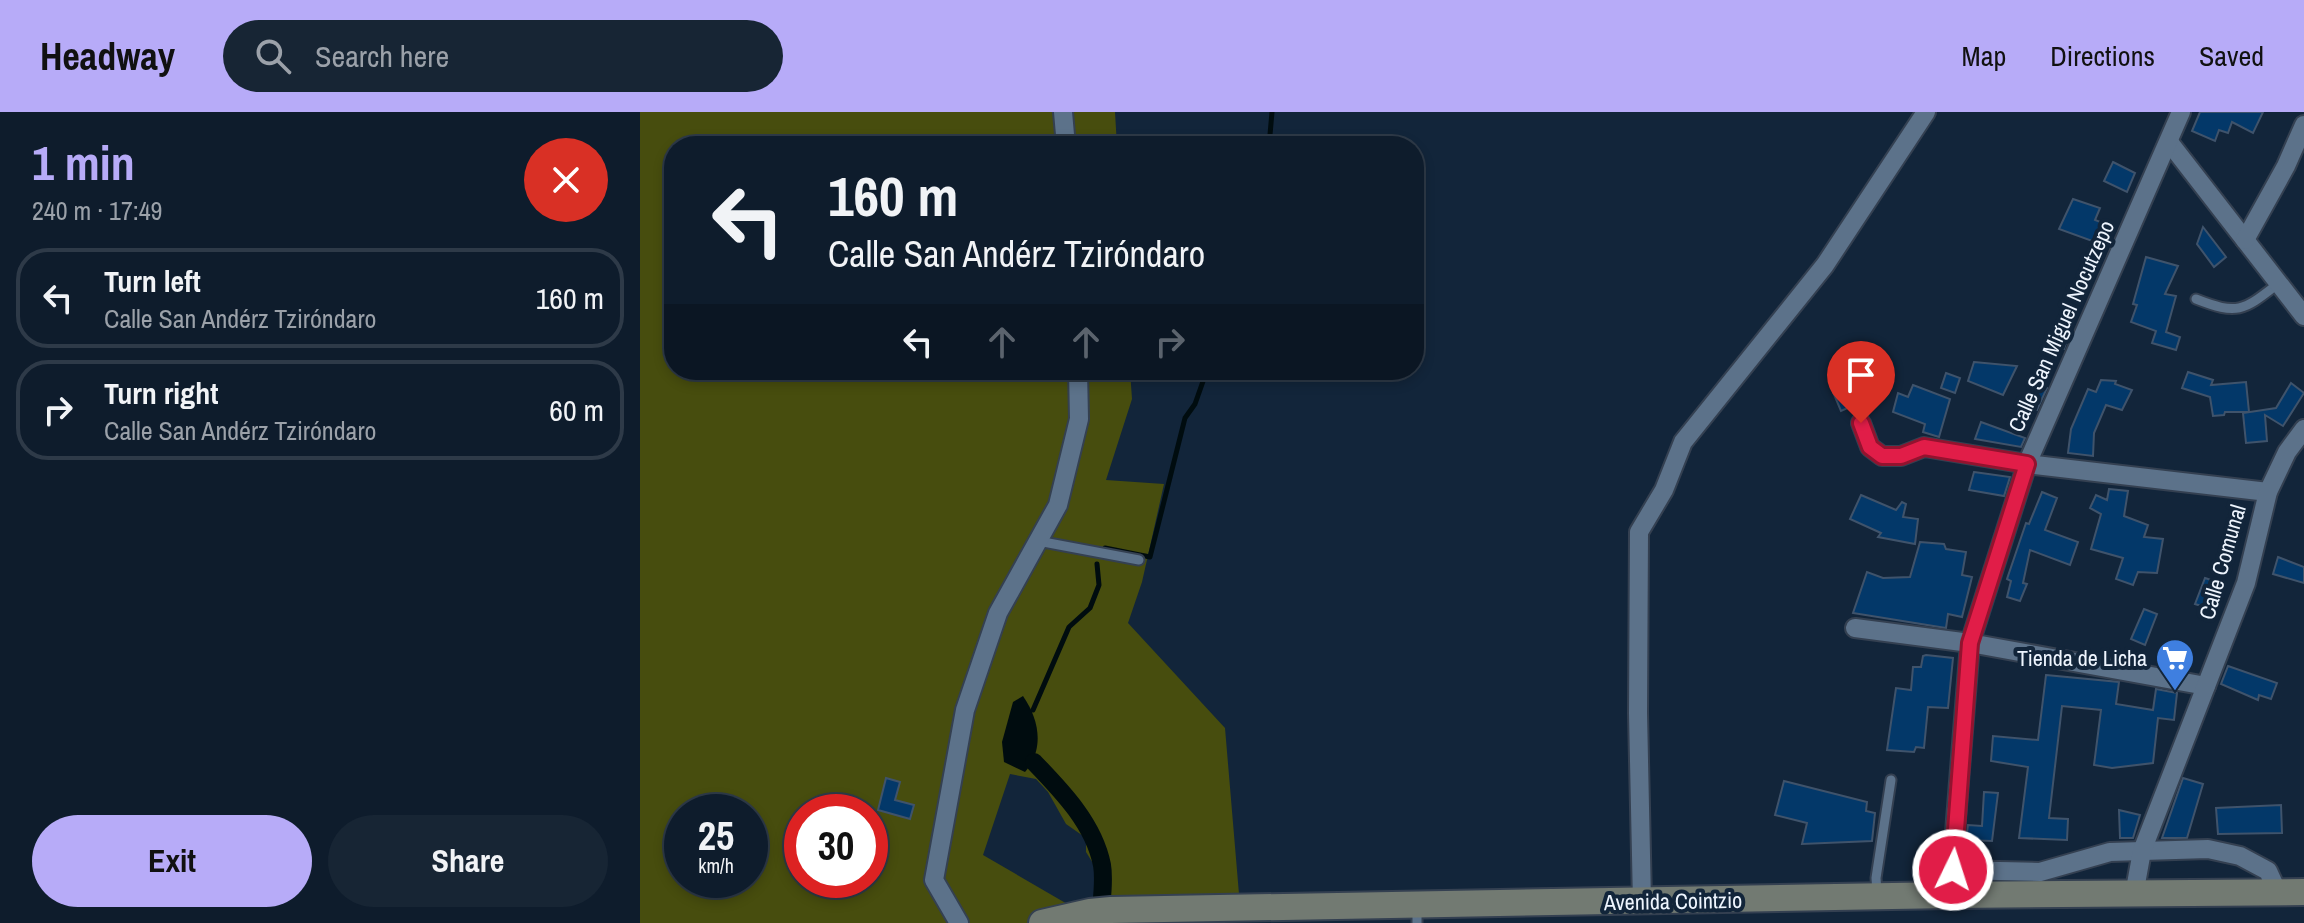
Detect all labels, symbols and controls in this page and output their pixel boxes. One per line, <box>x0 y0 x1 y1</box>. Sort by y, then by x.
search box <box>223 20 783 92</box>
text: Headway <box>40 31 175 82</box>
icon: search <box>251 34 295 78</box>
text: Search here <box>315 36 449 76</box>
text: Map <box>1962 37 2006 75</box>
text: Directions <box>2050 37 2155 75</box>
text: Saved <box>2199 37 2264 75</box>
text: 1 min <box>32 130 135 195</box>
button: close <box>524 138 608 222</box>
text: 160 m <box>828 158 958 233</box>
icon: left <box>696 168 800 272</box>
text: 240 m · 17:49 <box>32 193 162 228</box>
street label: Calle San Miguel Nocutzepo <box>2001 215 2121 437</box>
text: Calle San Andérz Tziróndaro <box>828 230 1205 278</box>
text: Turn left <box>104 261 201 301</box>
icon: left <box>36 276 80 320</box>
text: 160 m <box>536 278 604 318</box>
text: Calle San Andérz Tziróndaro <box>104 301 376 336</box>
icon: left <box>896 320 940 364</box>
icon: ahead <box>980 320 1024 364</box>
icon: ahead <box>1064 320 1108 364</box>
icon: right <box>1148 320 1192 364</box>
pin <box>1827 341 1895 423</box>
icon: arrive <box>1839 353 1883 397</box>
text: Turn right <box>104 373 218 413</box>
icon: right <box>36 388 80 432</box>
text: 60 m <box>549 390 604 430</box>
text: Calle San Andérz Tziróndaro <box>104 413 376 448</box>
street label: Calle Comunal <box>2191 501 2253 623</box>
supermarket icon: Tienda de Licha <box>2154 637 2196 692</box>
place label: Tienda de Licha <box>2017 643 2147 673</box>
speed limit sign: 30 <box>784 794 888 898</box>
text: 25 <box>698 809 734 862</box>
button: Exit <box>32 815 312 907</box>
button: Share <box>328 815 608 907</box>
position arrow <box>1911 828 1995 912</box>
text: km/h <box>698 852 734 879</box>
street label: Avenida Cointzio <box>1603 885 1742 917</box>

